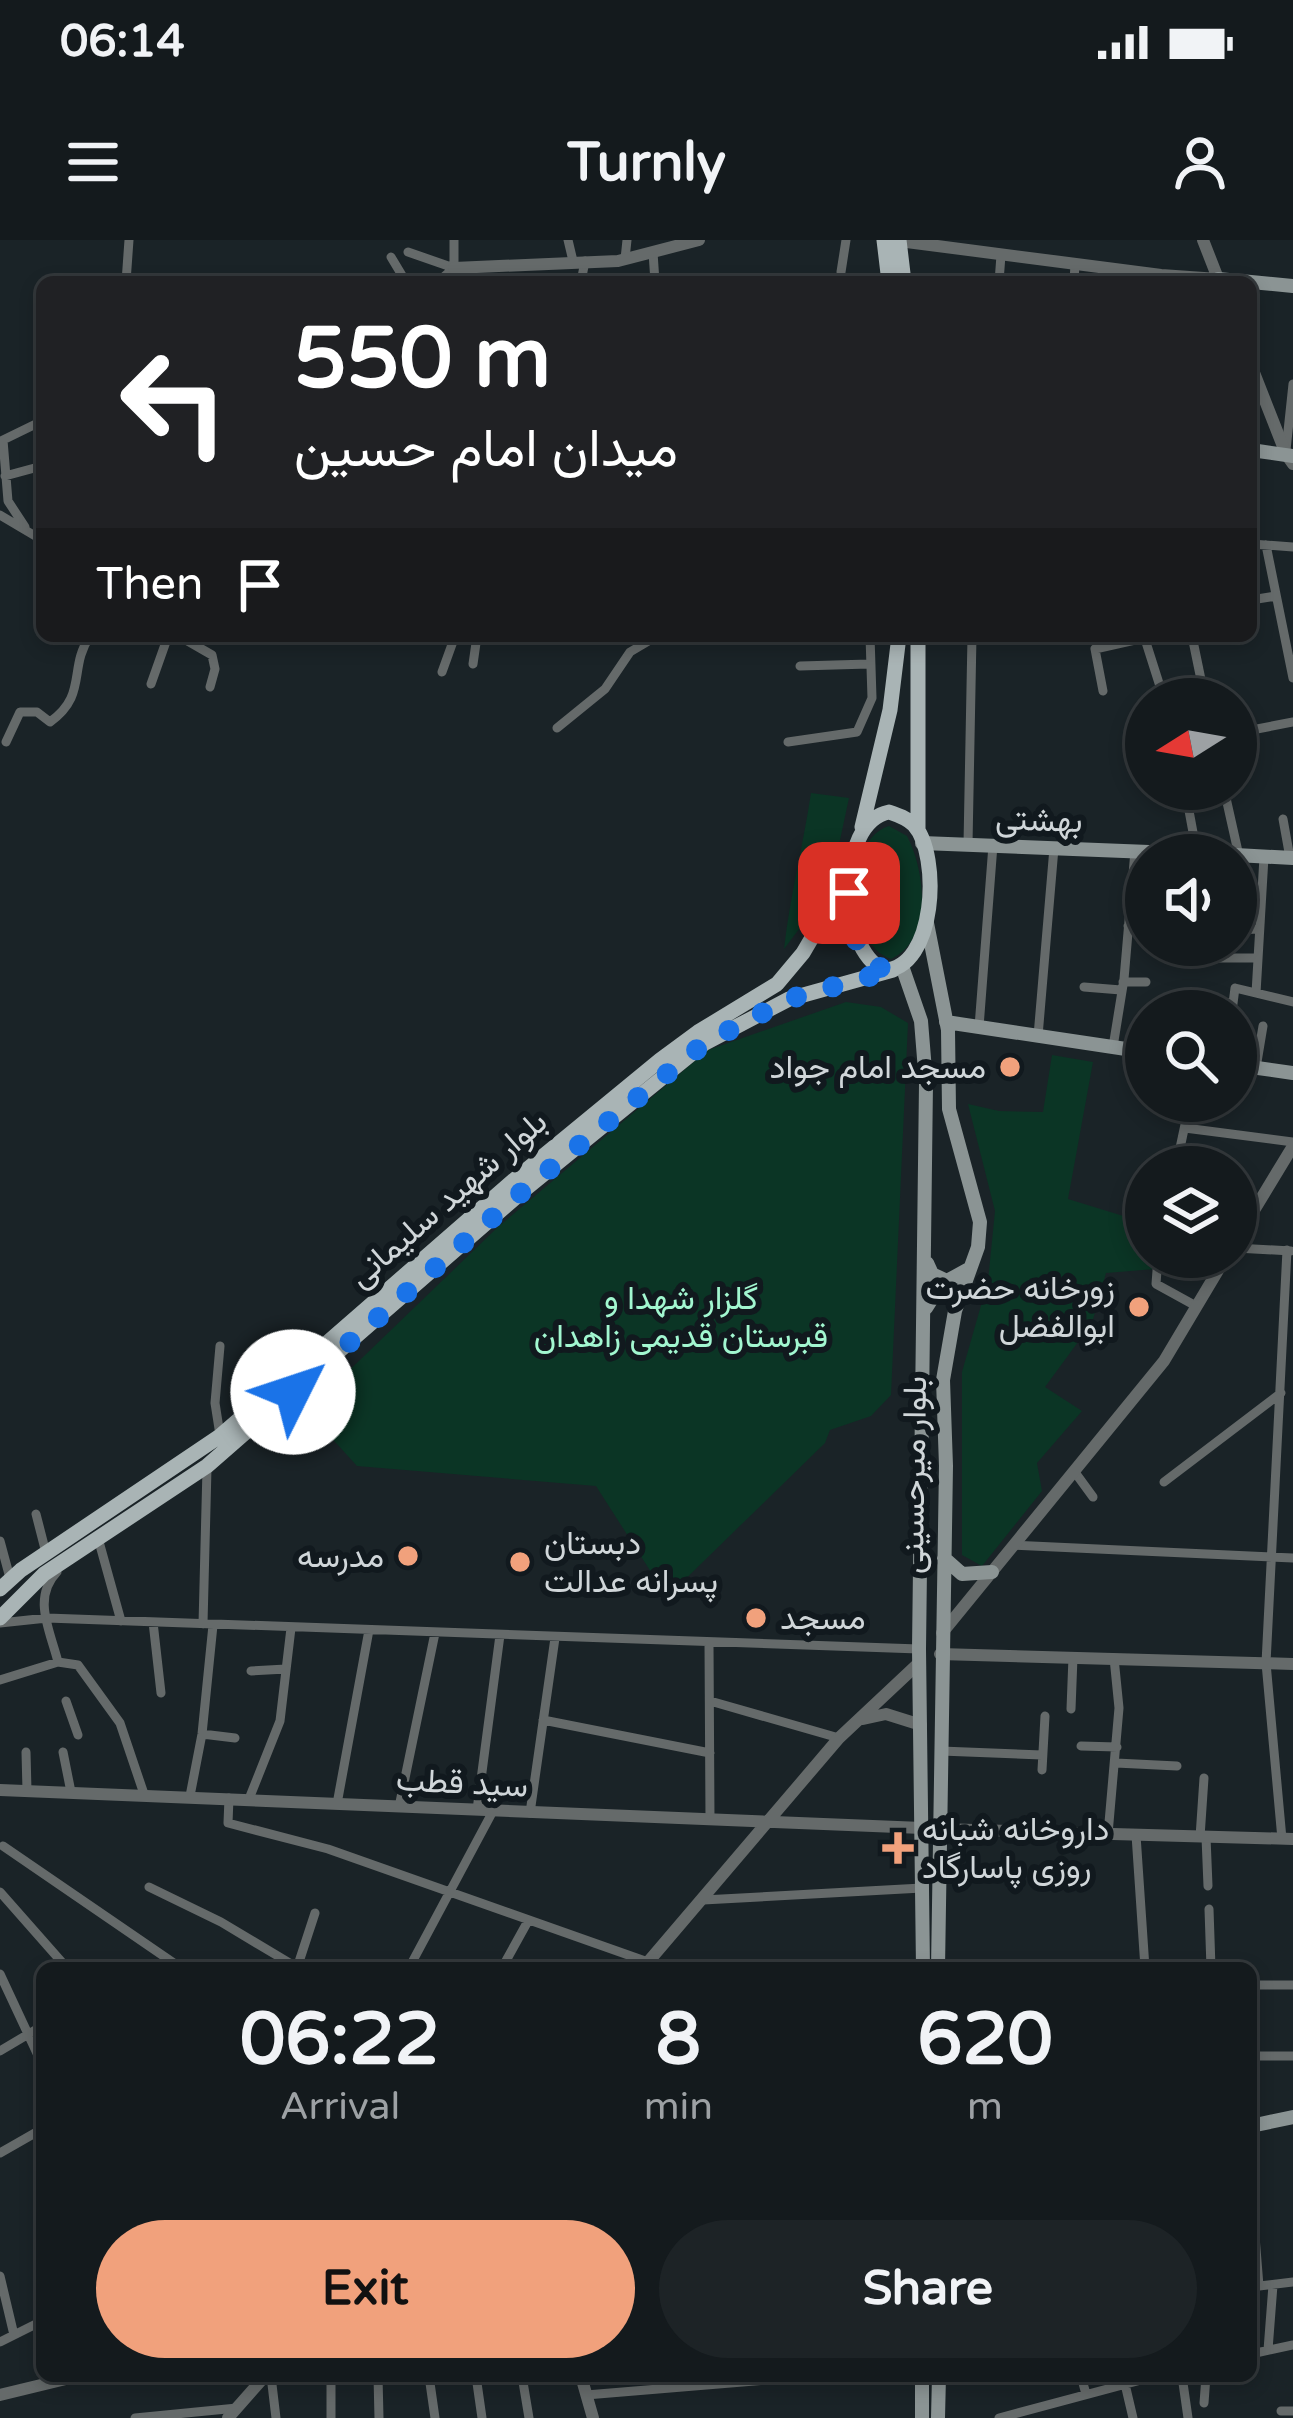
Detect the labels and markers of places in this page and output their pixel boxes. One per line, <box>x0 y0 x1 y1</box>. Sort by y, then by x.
pin <box>798 842 900 944</box>
place label: مسجد امام جواد <box>770 1048 986 1088</box>
marker: مسجد امام جواد <box>997 1054 1023 1080</box>
place label: زورخانه حضرت ابوالفضل <box>925 1269 1115 1346</box>
marker: زورخانه حضرت ابوالفضل <box>1126 1294 1152 1320</box>
place label: دبستان پسرانه عدالت <box>544 1524 718 1603</box>
place label: مدرسه <box>297 1537 384 1576</box>
marker: مدرسه <box>395 1543 421 1569</box>
marker: دبستان پسرانه عدالت <box>507 1549 533 1575</box>
place label: مسجد <box>780 1599 866 1638</box>
marker: مسجد <box>743 1605 769 1631</box>
place label: داروخانه شبانه روزی پاسارگاد <box>922 1810 1109 1889</box>
marker: داروخانه شبانه روزی پاسارگاد <box>885 1835 911 1861</box>

